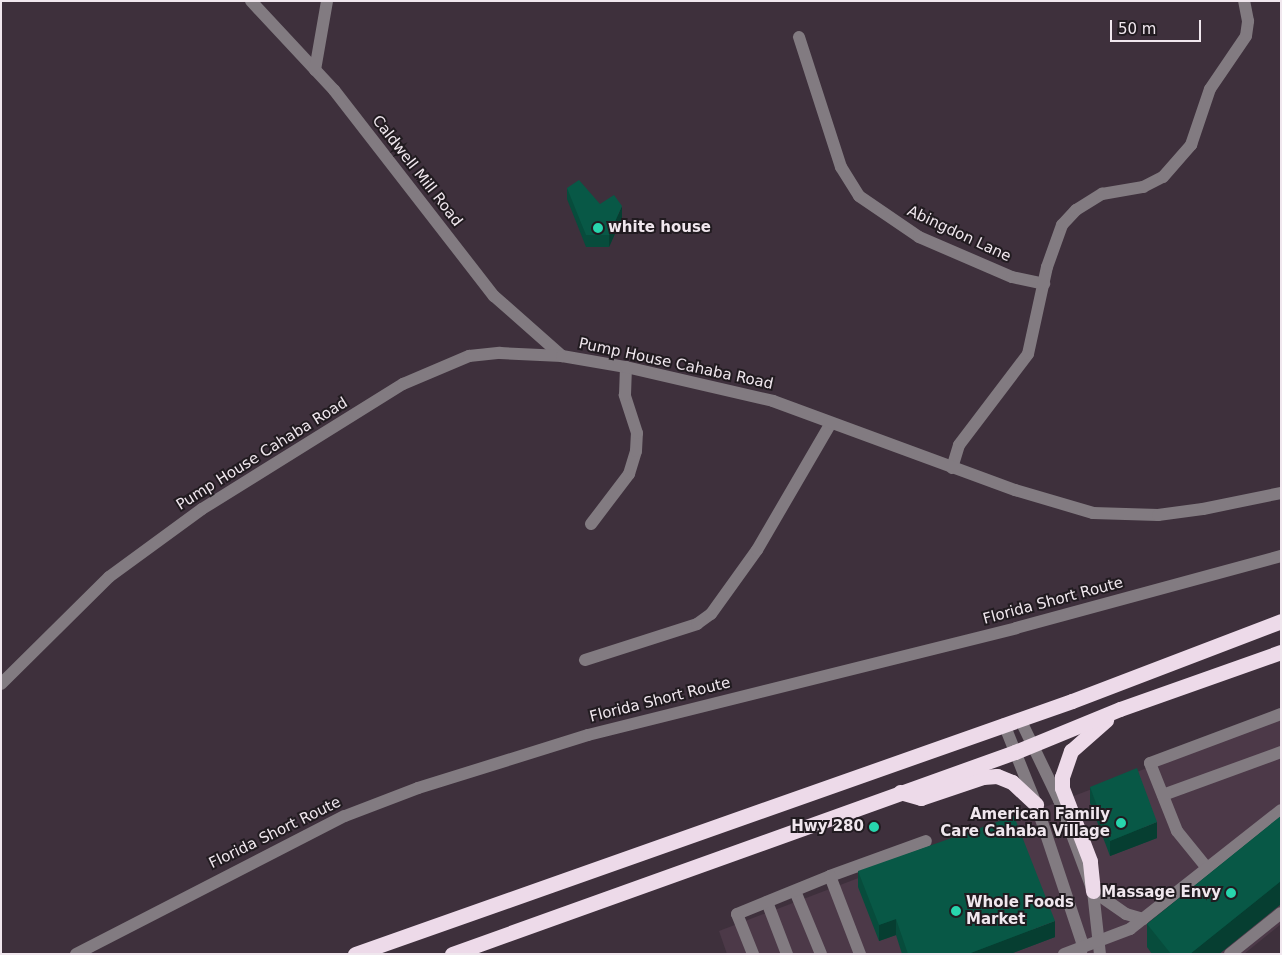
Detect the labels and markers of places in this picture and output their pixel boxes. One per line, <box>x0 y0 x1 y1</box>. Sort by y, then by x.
place label: white house <box>608 219 711 237</box>
marker: white house <box>592 222 604 234</box>
place label: American Family Care Cahaba Village <box>940 805 1110 840</box>
marker: American Family Care Cahaba Village <box>1114 816 1128 830</box>
place label: Hwy 280 <box>791 818 864 836</box>
marker: Hwy 280 <box>868 821 880 833</box>
place label: Massage Envy <box>1101 884 1221 902</box>
marker: Massage Envy <box>1225 887 1237 899</box>
place label: Whole Foods Market <box>966 893 1074 928</box>
marker: Whole Foods Market <box>950 905 962 917</box>

